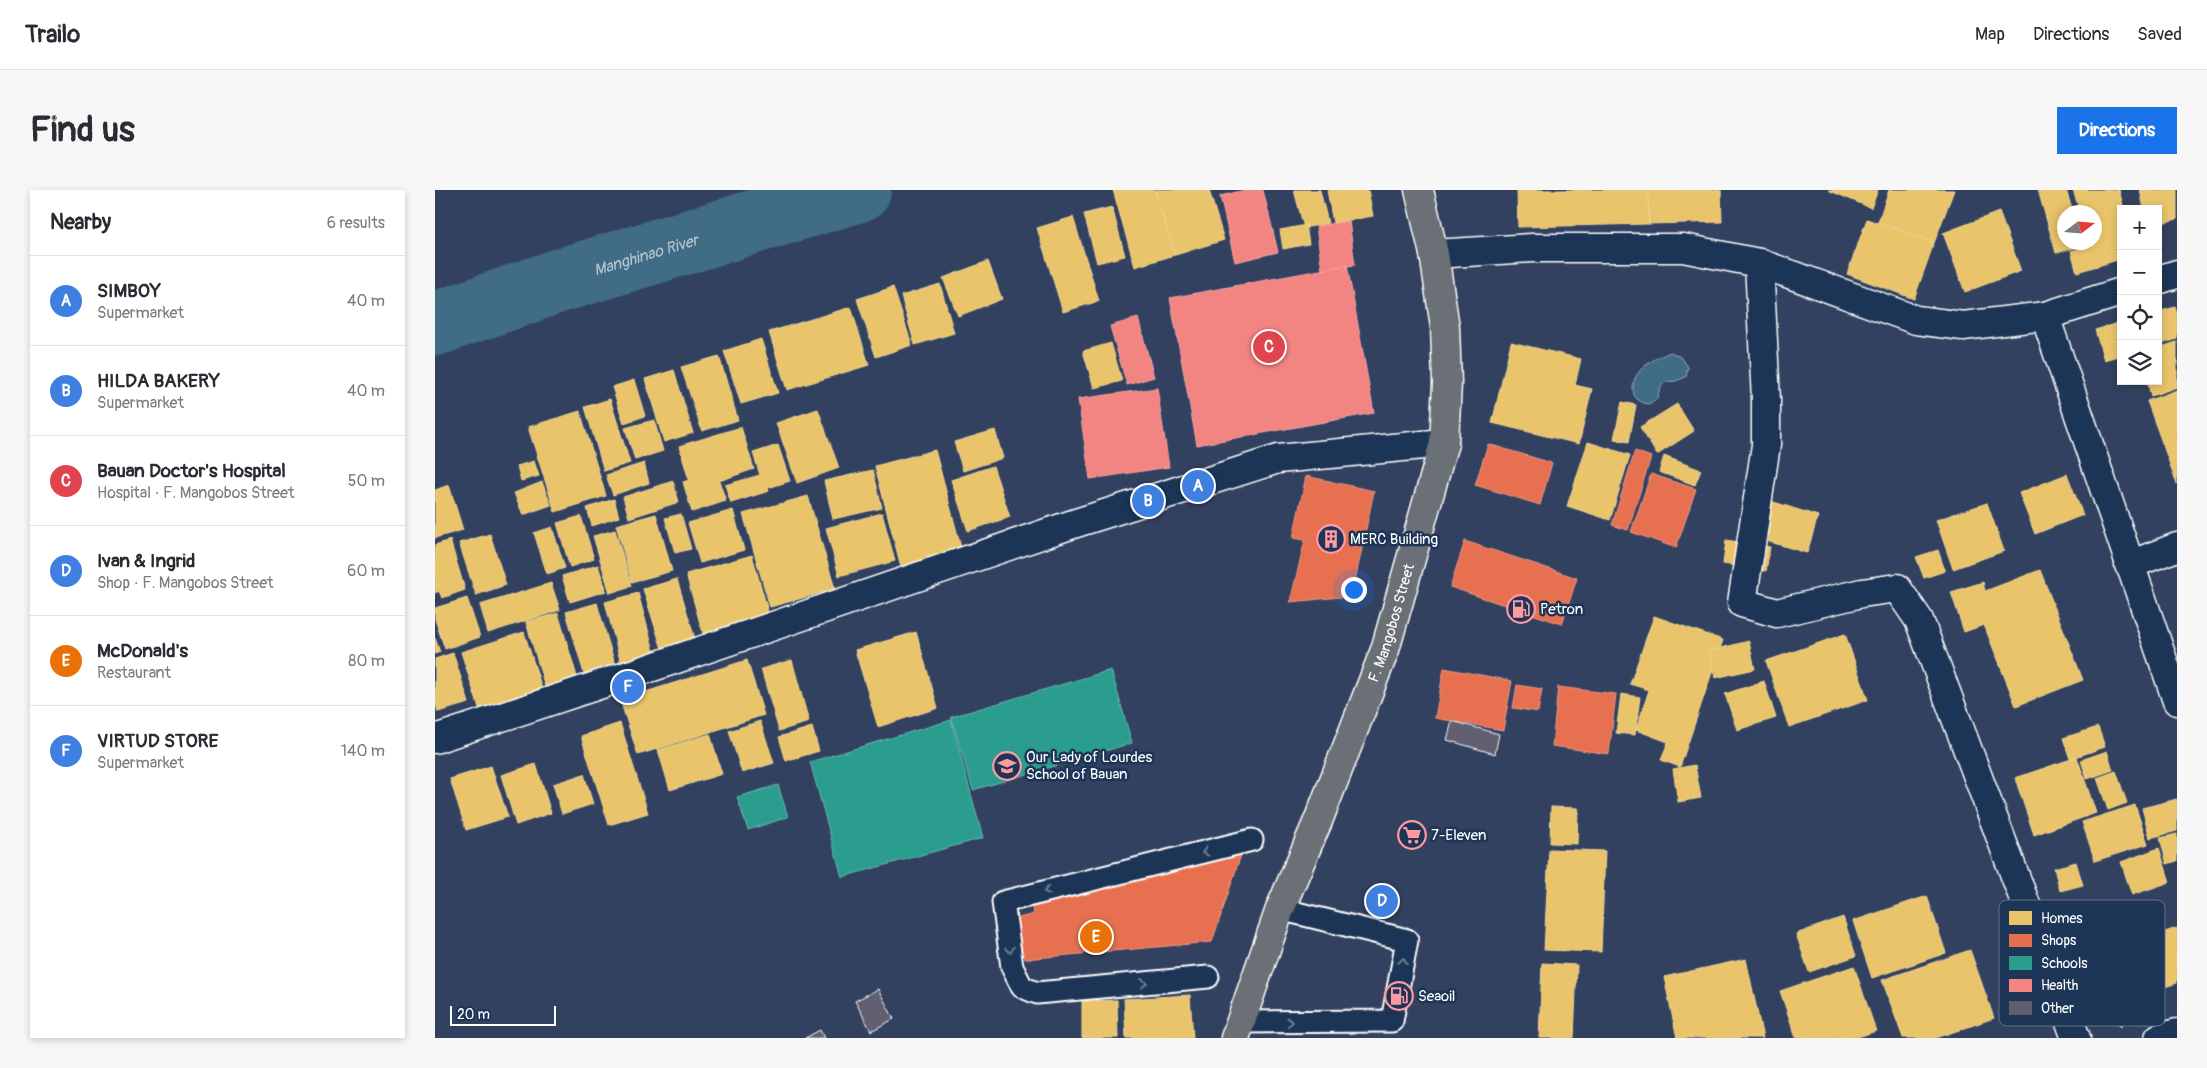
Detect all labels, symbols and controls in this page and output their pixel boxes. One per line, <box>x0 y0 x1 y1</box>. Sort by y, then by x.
text: Trailo <box>25 20 80 49</box>
text: Map <box>1975 23 2005 46</box>
text: Directions <box>2033 23 2109 46</box>
text: Saved <box>2137 23 2182 46</box>
button: Directions <box>2057 107 2177 154</box>
text: Find us <box>30 108 135 152</box>
north arrow <box>2057 205 2102 250</box>
map controls <box>2117 205 2162 385</box>
button: + <box>2117 205 2162 250</box>
text: Nearby <box>50 209 111 236</box>
text: 6 results <box>327 213 385 233</box>
water label: Manghinao River <box>591 230 703 281</box>
button: − <box>2117 250 2162 295</box>
text: SIMBOY <box>97 279 161 303</box>
text: A <box>61 291 71 311</box>
text: 40 m <box>347 291 385 311</box>
button: locate <box>2117 295 2162 340</box>
text: Supermarket <box>97 303 184 323</box>
pin: C <box>1253 328 1285 366</box>
button: layers <box>2117 340 2162 385</box>
text: HILDA BAKERY <box>97 369 220 393</box>
text: B <box>61 381 71 401</box>
text: 40 m <box>347 381 385 401</box>
text: Supermarket <box>97 393 184 413</box>
text: Bauan Doctor's Hospital <box>97 459 286 483</box>
pin: A <box>1182 467 1214 505</box>
text: C <box>61 471 71 491</box>
text: 50 m <box>348 471 385 491</box>
pin: B <box>1132 482 1164 520</box>
text: Hospital · F. Mangobos Street <box>97 483 294 503</box>
building icon: MERC Building <box>1316 524 1346 554</box>
place label: MERC Building <box>1350 530 1438 549</box>
text: Ivan & Ingrid <box>97 549 195 573</box>
text: D <box>61 561 71 581</box>
text: 60 m <box>347 561 385 581</box>
street label: F. Mangobos Street <box>1364 561 1419 685</box>
text: Shop · F. Mangobos Street <box>97 573 274 593</box>
your location <box>1341 577 1367 603</box>
fuel station icon: Petron <box>1506 594 1536 624</box>
place label: Petron <box>1540 600 1583 619</box>
text: McDonald's <box>97 639 188 663</box>
text: E <box>62 651 70 671</box>
text: 80 m <box>348 651 385 671</box>
text: Restaurant <box>97 663 171 683</box>
pin: F <box>612 668 644 706</box>
text: VIRTUD STORE <box>97 729 218 753</box>
text: F <box>61 741 71 761</box>
text: 140 m <box>341 741 385 761</box>
place label: Our Lady of Lourdes School of Bauan <box>1026 748 1153 784</box>
school or university icon: Our Lady of Lourdes School of Bauan <box>992 751 1022 781</box>
text: Supermarket <box>97 753 184 773</box>
supermarket icon: 7-Eleven <box>1397 820 1427 850</box>
place label: 7-Eleven <box>1431 826 1486 845</box>
one-way arrow <box>1200 846 1209 857</box>
pin: D <box>1366 882 1398 920</box>
one-way arrow <box>1042 885 1051 896</box>
legend <box>1999 900 2165 1026</box>
text: Homes <box>2041 910 2083 927</box>
pin: E <box>1080 918 1112 956</box>
text: Shops <box>2041 932 2077 949</box>
one-way arrow <box>1004 946 1015 954</box>
text: Schools <box>2041 955 2088 972</box>
one-way arrow <box>1397 957 1407 965</box>
text: Health <box>2041 977 2078 994</box>
one-way arrow <box>1140 978 1148 989</box>
fuel station icon: Seaoil <box>1384 981 1414 1011</box>
place label: Seaoil <box>1418 987 1455 1006</box>
text: Other <box>2041 1000 2074 1017</box>
scale bar <box>450 1003 556 1026</box>
text: 20 m <box>457 1006 490 1023</box>
one-way arrow <box>1286 1017 1294 1027</box>

